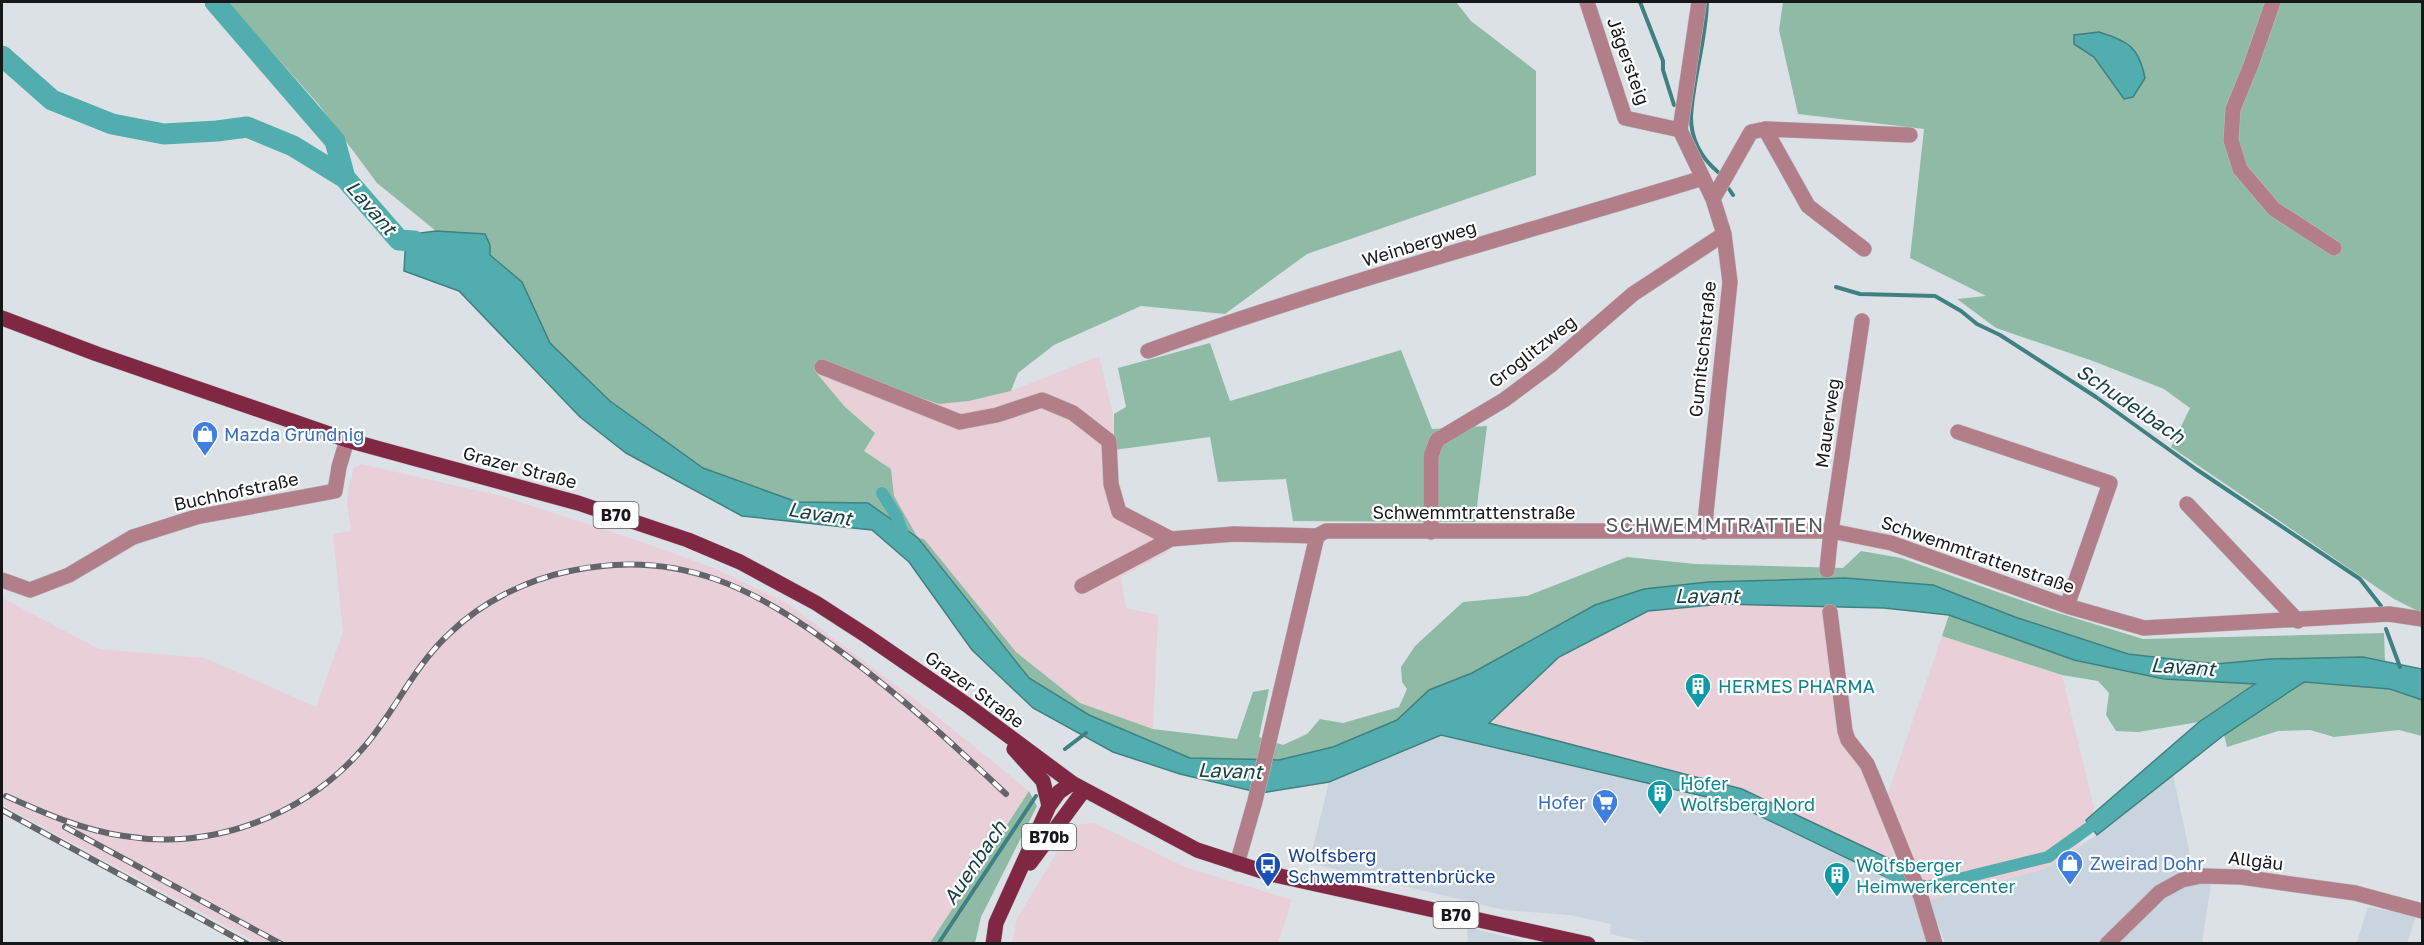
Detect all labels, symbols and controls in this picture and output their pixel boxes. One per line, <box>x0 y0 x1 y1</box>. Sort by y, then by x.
street label: Jägersteig <box>1603 14 1655 108</box>
water label: Lavant <box>342 175 404 241</box>
street label: Weinbergweg <box>1359 215 1479 271</box>
street label: Gumitschstraße <box>1684 280 1720 418</box>
street label: Groglitzweg <box>1484 310 1580 392</box>
water label: Schudelbach <box>2072 358 2190 448</box>
street label: Mauerweg <box>1810 377 1844 469</box>
shop icon: Mazda Grundnig <box>190 419 220 457</box>
place label: Mazda Grundnig <box>224 423 364 445</box>
street label: Grazer Straße <box>461 441 579 493</box>
street label: Buchhofstraße <box>172 467 300 515</box>
water label: Lavant <box>786 496 856 530</box>
street label: Schwemmtrattenstraße <box>1372 501 1576 523</box>
road number: B70 <box>594 502 638 528</box>
street label: Schwemmtrattenstraße <box>1878 511 2078 597</box>
district label: SCHWEMMTRATTEN <box>1605 512 1825 536</box>
water label: Lavant <box>1675 583 1741 607</box>
street label: Grazer Straße <box>921 646 1029 732</box>
water label: Lavant <box>2150 652 2218 680</box>
building icon: HERMES PHARMA <box>1683 671 1713 709</box>
place label: HERMES PHARMA <box>1718 675 1875 697</box>
water label: Lavant <box>1197 757 1265 783</box>
place label: Hofer Wolfsberg Nord <box>1680 772 1815 815</box>
building icon: Hofer Wolfsberg Nord <box>1645 778 1675 816</box>
supermarket icon: Hofer <box>1590 787 1620 825</box>
place label: Hofer <box>1538 791 1586 813</box>
water label: Auenbach <box>937 815 1011 908</box>
road number: B70b <box>1022 824 1076 850</box>
place label: Wolfsberg Schwemmtrattenbrücke <box>1288 844 1496 887</box>
street label: Allgäu <box>2227 846 2285 874</box>
shop icon: Zweirad Dohr <box>2055 848 2085 886</box>
bus stop icon: Wolfsberg Schwemmtrattenbrücke <box>1253 850 1283 888</box>
place label: Zweirad Dohr <box>2090 852 2204 874</box>
place label: Wolfsberger Heimwerkercenter <box>1856 854 2015 897</box>
building icon: Wolfsberger Heimwerkercenter <box>1822 860 1852 898</box>
road number: B70 <box>1434 902 1478 928</box>

